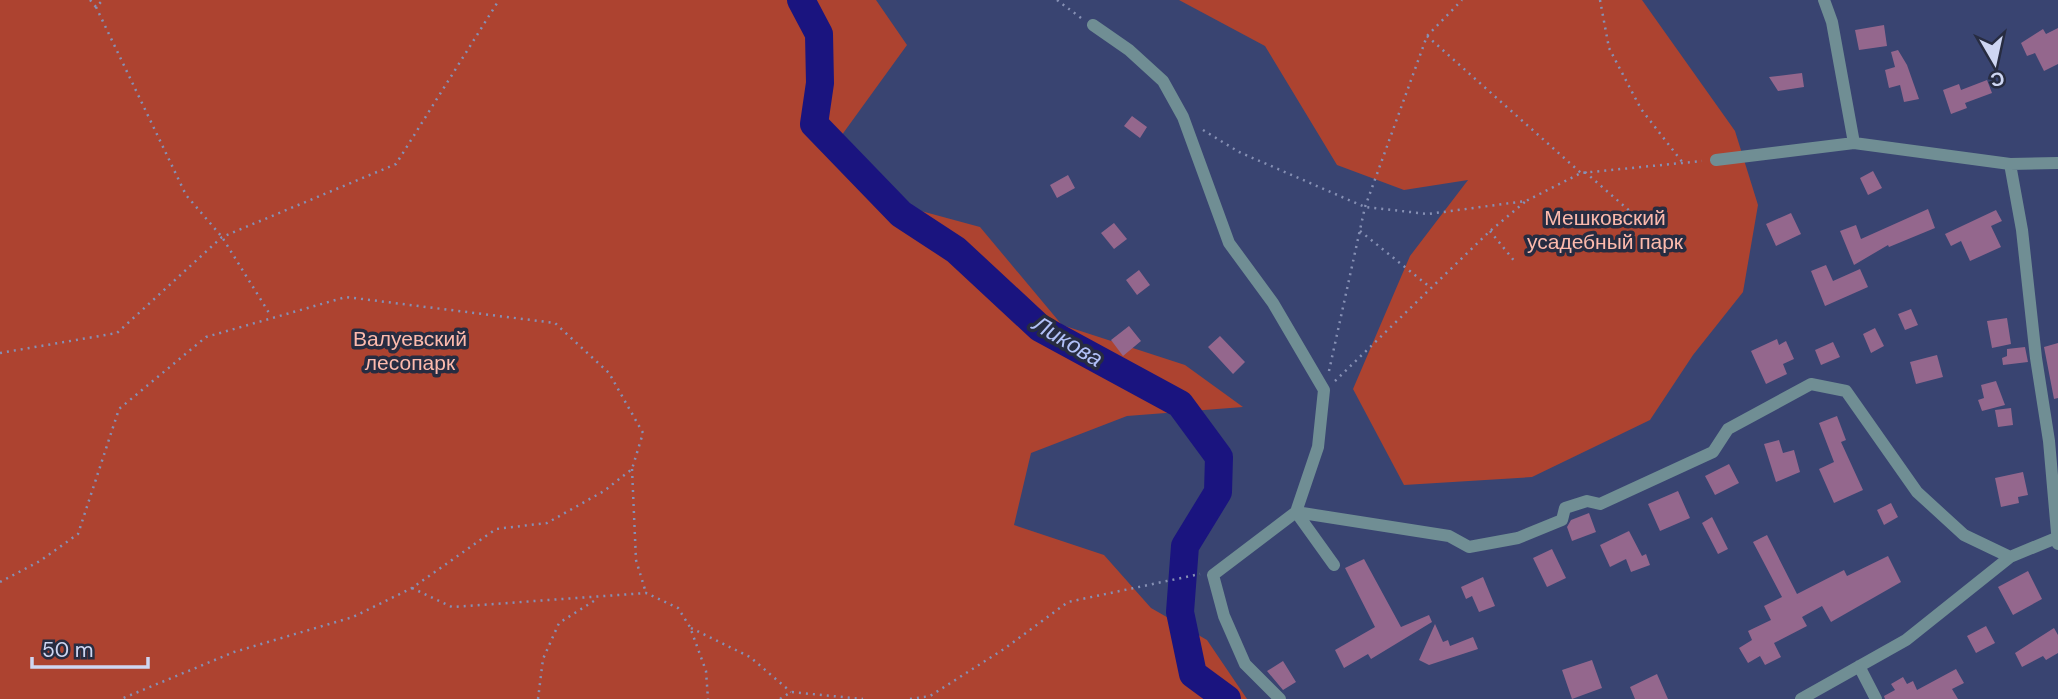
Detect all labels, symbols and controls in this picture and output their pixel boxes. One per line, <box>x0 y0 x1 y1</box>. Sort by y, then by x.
north arrow <box>1960 28 2030 98</box>
text: С <box>1989 66 2006 93</box>
park label: Мешковский усадебный парк <box>1527 204 1684 256</box>
water label: Ликова <box>1026 307 1109 374</box>
park label: Валуевский лесопарк <box>353 325 467 377</box>
scale bar <box>32 626 147 670</box>
text: 50 m <box>42 636 93 664</box>

